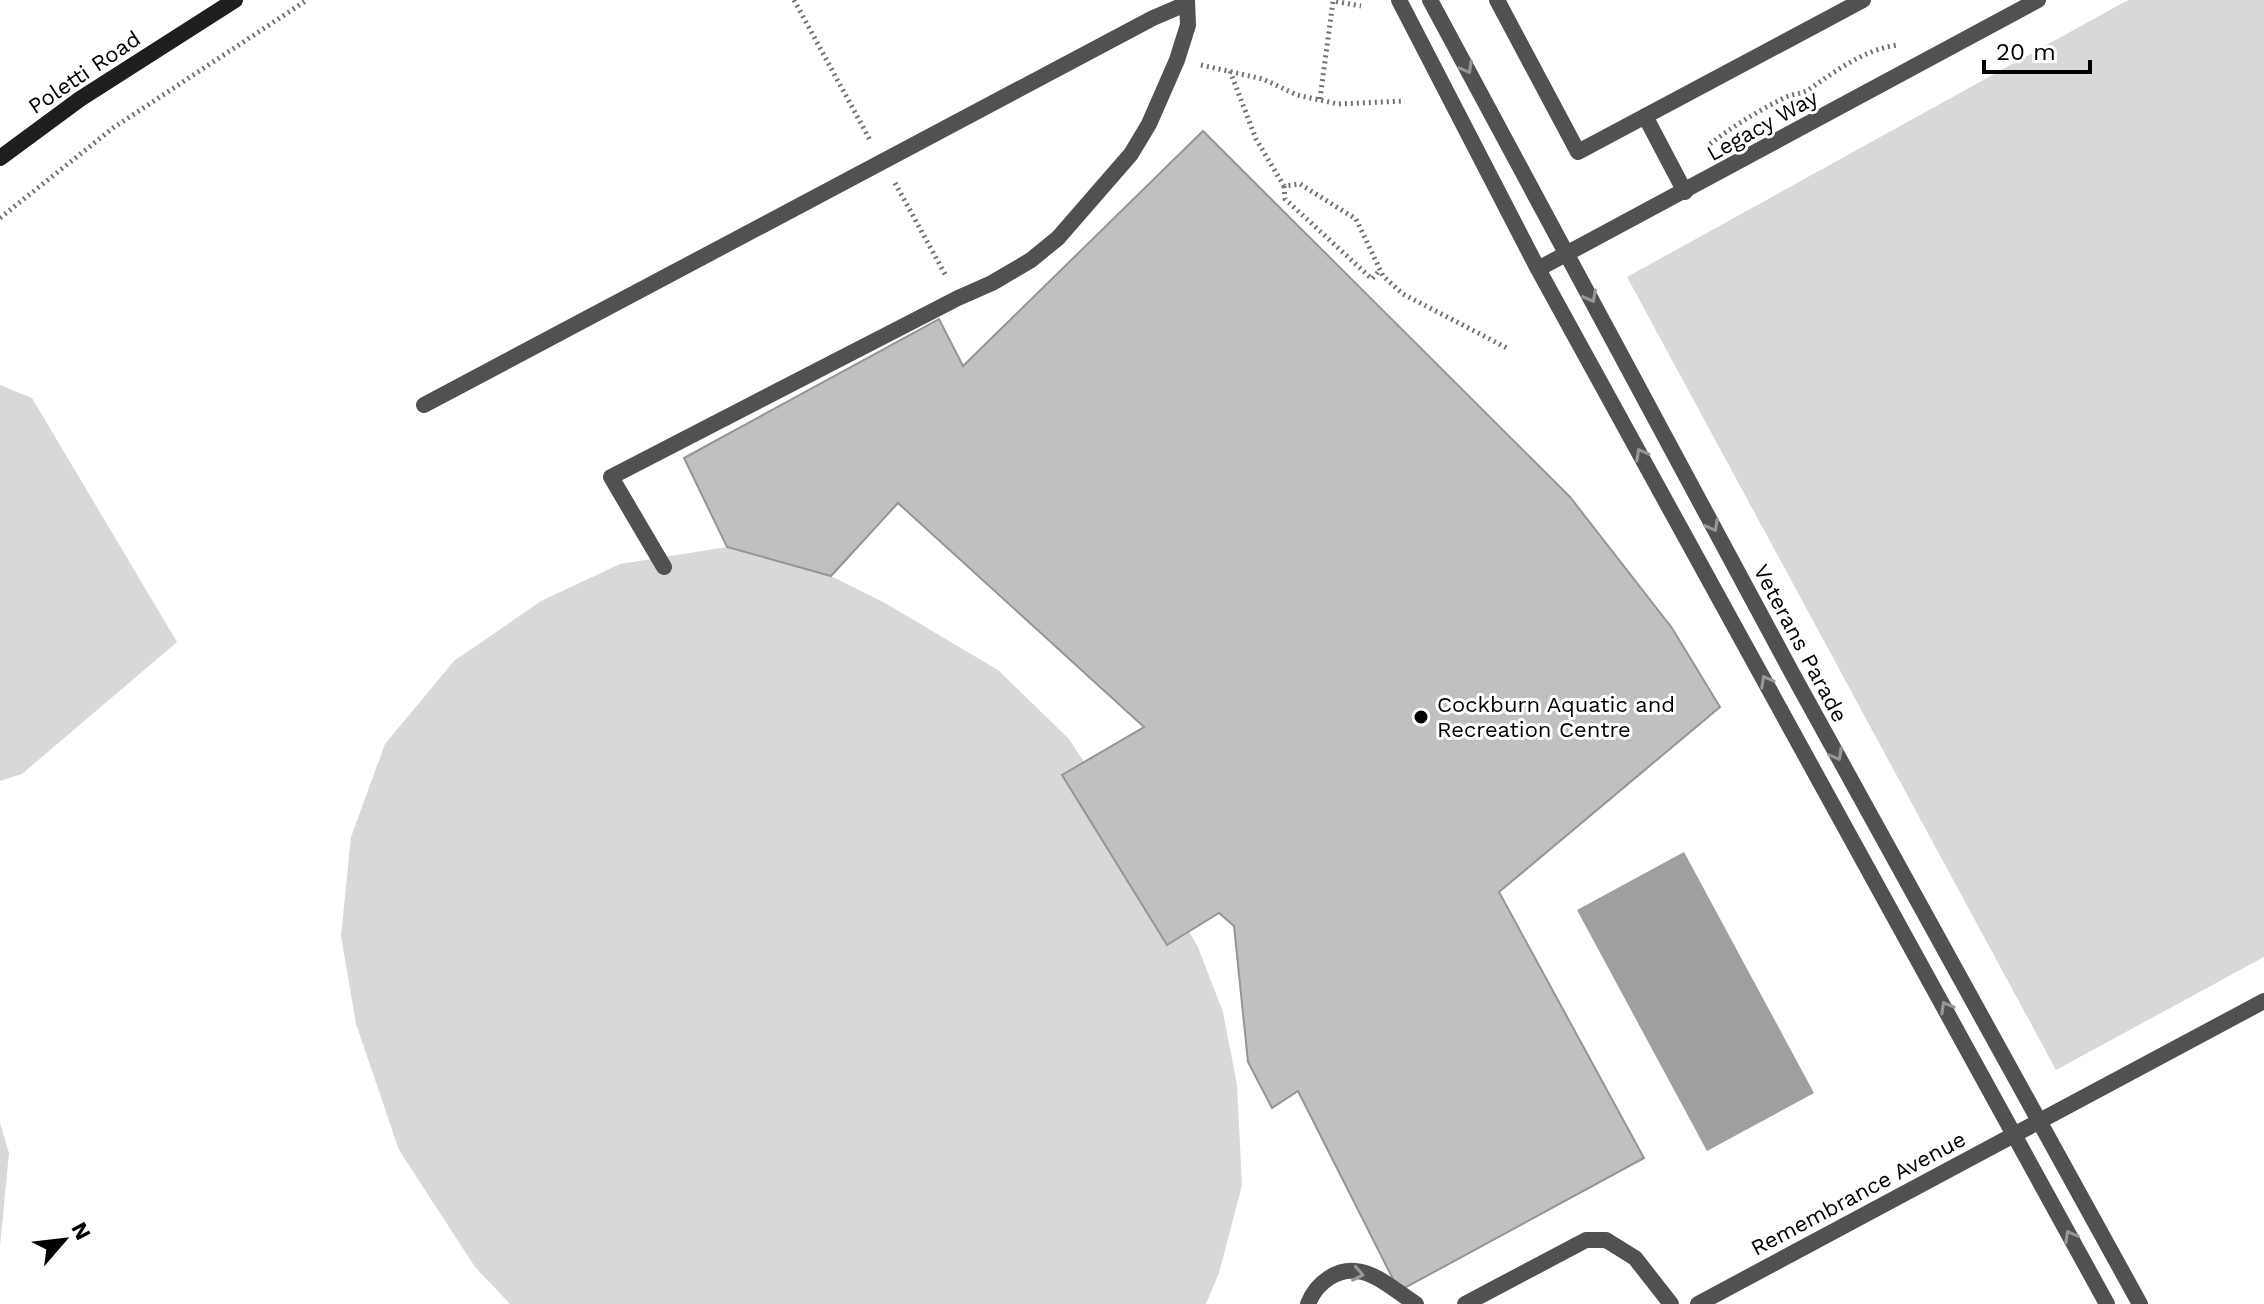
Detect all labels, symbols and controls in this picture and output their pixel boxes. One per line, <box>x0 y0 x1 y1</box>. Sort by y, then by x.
scale bar <box>1984 24 2090 74</box>
street label: Poletti Road <box>24 26 145 119</box>
text: 20 m <box>1996 38 2056 66</box>
one-way arrow <box>1457 60 1473 74</box>
street label: Legacy Way <box>1702 84 1823 166</box>
one-way arrow <box>1582 289 1597 303</box>
one-way arrow <box>1635 447 1650 462</box>
one-way arrow <box>1704 518 1719 533</box>
street label: Veterans Parade <box>1748 560 1853 726</box>
one-way arrow <box>1760 676 1776 690</box>
place label: Cockburn Aquatic and Recreation Centre <box>1437 692 1675 742</box>
marker: Cockburn Aquatic and Recreation Centre <box>1412 708 1430 726</box>
one-way arrow <box>1827 746 1843 761</box>
one-way arrow <box>1940 1001 1956 1016</box>
street label: Remembrance Avenue <box>1747 1126 1970 1261</box>
north arrow <box>24 1200 104 1280</box>
text: N <box>66 1218 96 1244</box>
one-way arrow <box>2064 1229 2079 1244</box>
one-way arrow <box>1351 1264 1365 1281</box>

